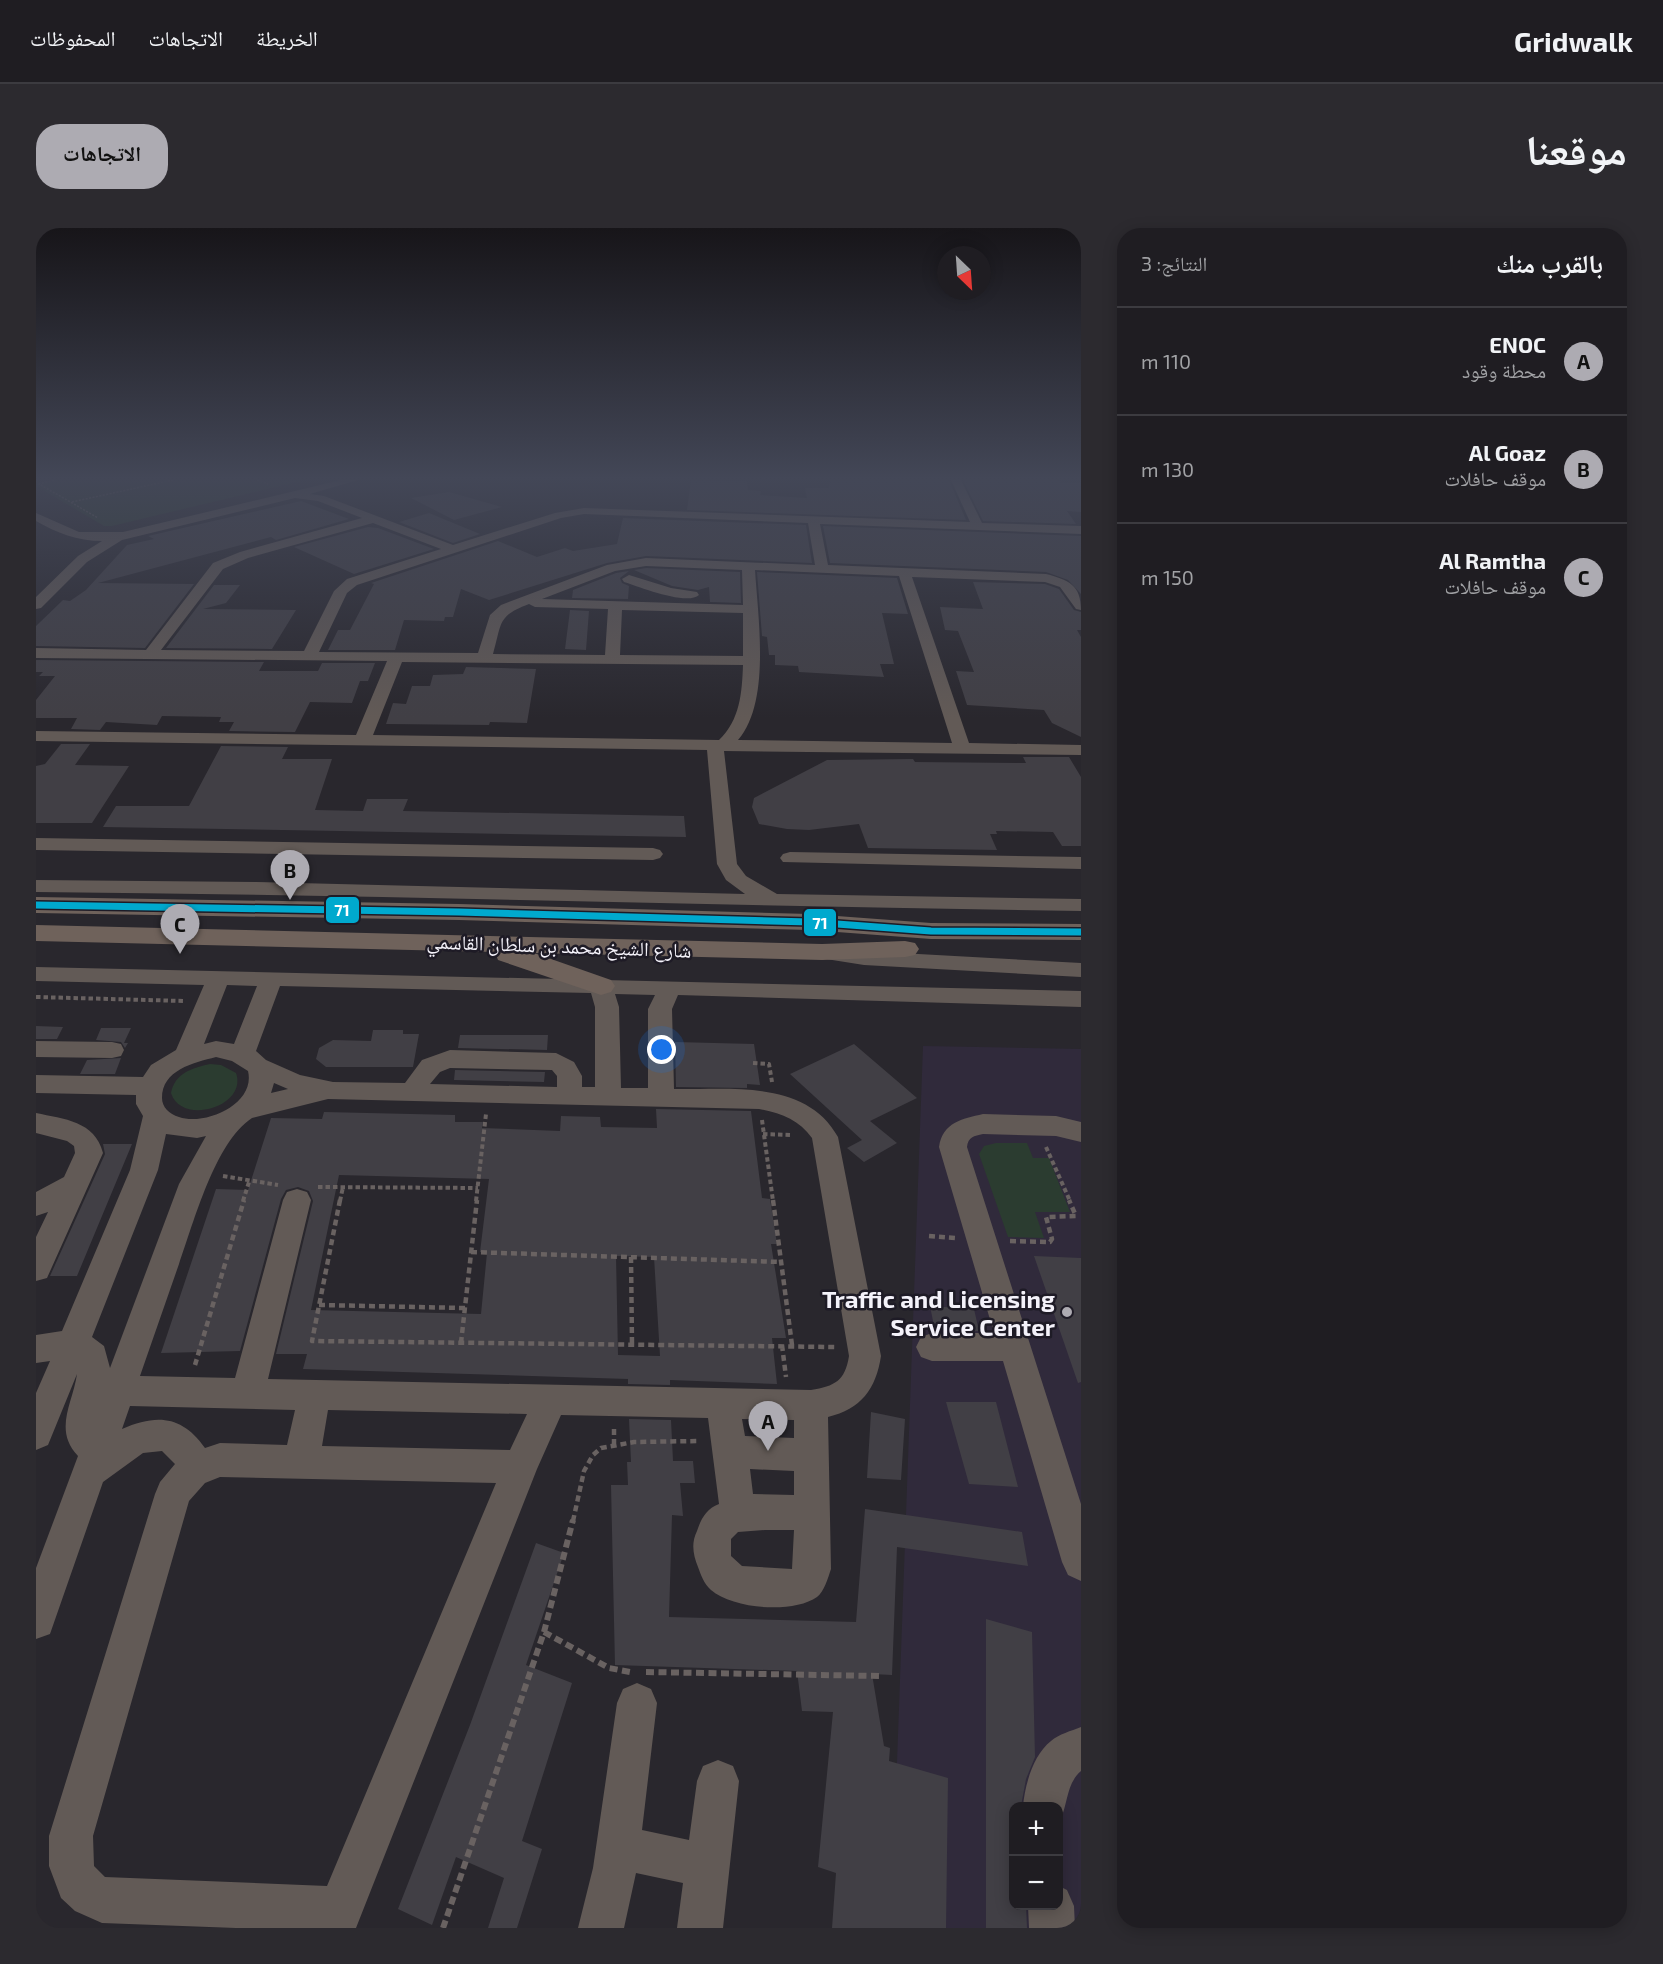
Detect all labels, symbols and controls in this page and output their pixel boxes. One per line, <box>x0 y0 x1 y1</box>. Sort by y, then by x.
text: Gridwalk <box>1514 24 1633 58</box>
text: المحفوظات <box>30 25 115 50</box>
text: الاتجاهات <box>148 25 223 50</box>
text: الخريطة <box>256 25 318 50</box>
text: موقعنا <box>1526 123 1627 173</box>
button: الاتجاهات <box>36 124 168 189</box>
north arrow <box>937 246 991 300</box>
text: بالقرب منك <box>1496 247 1603 278</box>
text: النتائج: 3 <box>1141 251 1207 275</box>
text: ENOC <box>1489 331 1546 357</box>
text: 110 m <box>1141 349 1191 373</box>
text: A <box>1577 349 1590 373</box>
text: محطة وقود <box>1462 358 1546 382</box>
text: Al Goaz <box>1469 439 1546 465</box>
text: 130 m <box>1141 457 1194 481</box>
text: B <box>1577 457 1590 481</box>
text: موقف حافلات <box>1445 466 1546 490</box>
text: Al Ramtha <box>1439 547 1546 573</box>
text: 150 m <box>1141 565 1194 589</box>
text: C <box>1578 565 1589 589</box>
text: موقف حافلات <box>1445 574 1546 598</box>
pin: B <box>270 850 310 900</box>
line badge: 71 <box>325 896 360 924</box>
text: 71 <box>334 900 350 919</box>
pin: C <box>160 904 200 954</box>
line badge: 71 <box>803 908 837 937</box>
text: 71 <box>812 913 828 932</box>
street label: شارع الشيخ محمد بن سلطان القاسمي <box>426 928 692 967</box>
your location <box>647 1035 676 1064</box>
place label: Traffic and Licensing Service Center <box>822 1284 1056 1341</box>
marker: Traffic and Licensing Service Center <box>1060 1305 1074 1319</box>
pin: A <box>748 1402 788 1451</box>
map controls <box>1009 1802 1063 1910</box>
button: + <box>1009 1802 1063 1856</box>
button: − <box>1009 1856 1063 1910</box>

